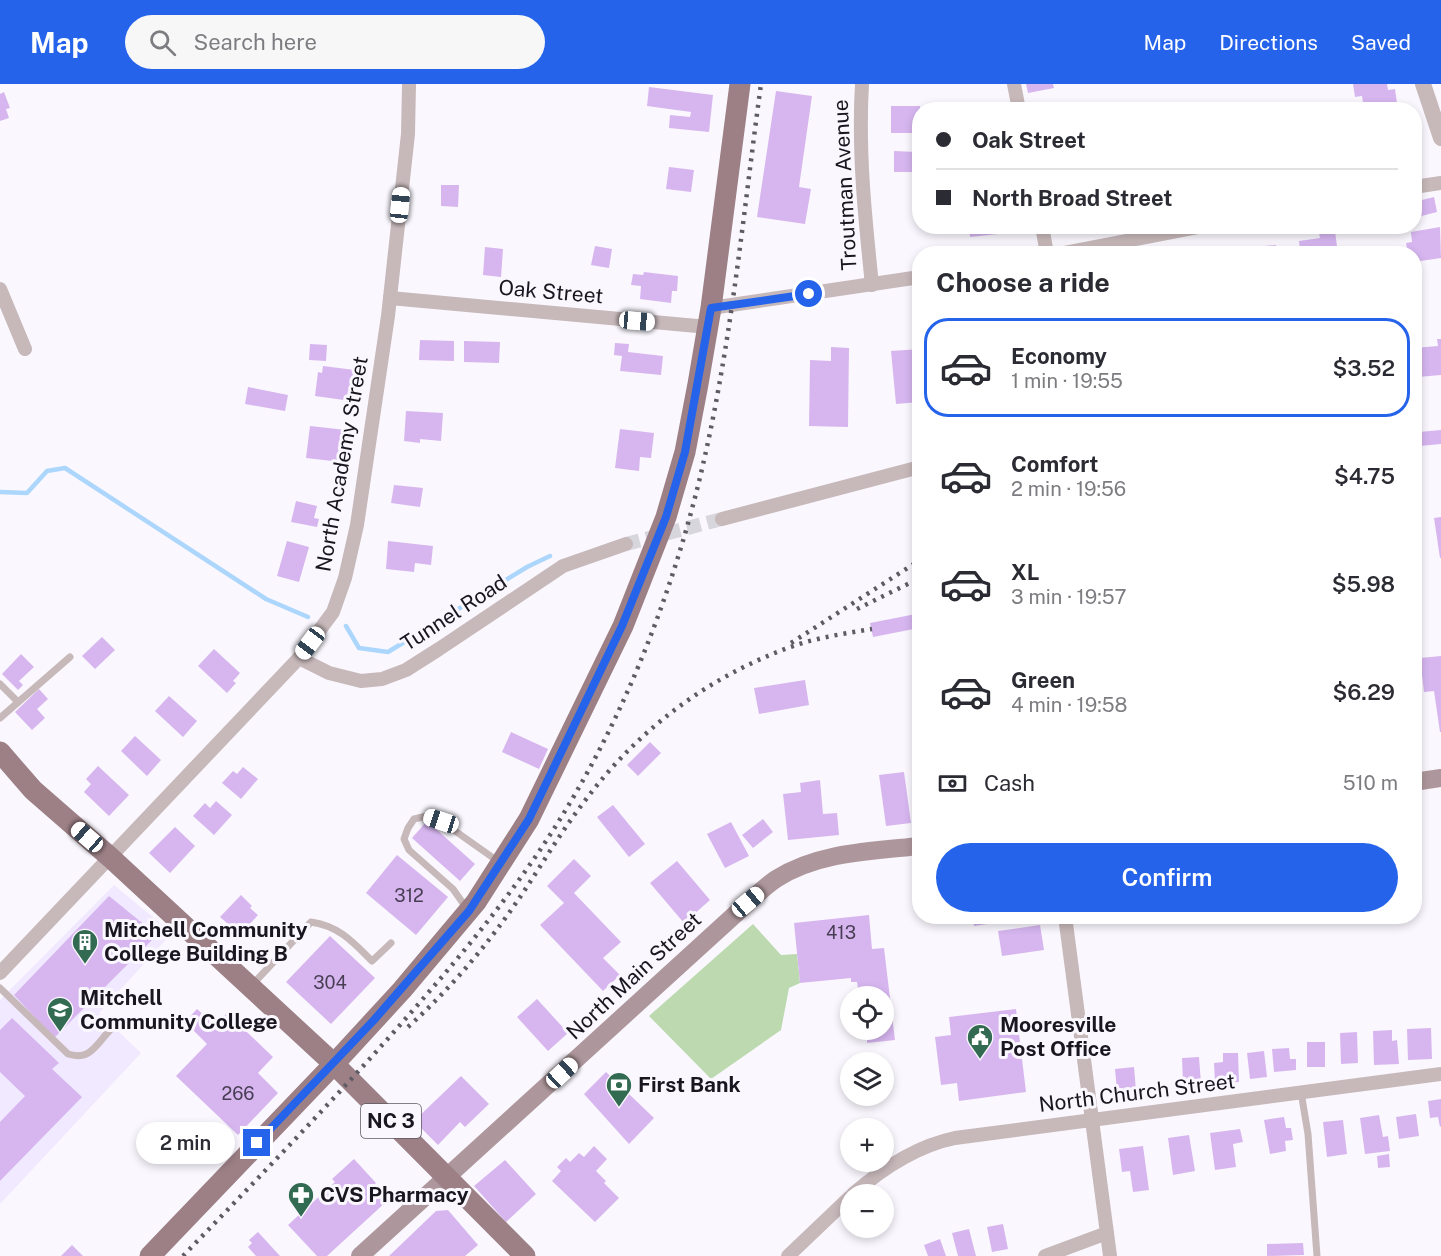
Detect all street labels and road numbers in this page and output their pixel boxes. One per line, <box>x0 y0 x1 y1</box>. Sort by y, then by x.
street label: Troutman Avenue <box>828 99 861 271</box>
street label: Oak Street <box>498 274 604 309</box>
street label: North Academy Street <box>310 354 373 574</box>
street label: Tunnel Road <box>396 569 511 656</box>
street label: North Main Street <box>561 907 706 1044</box>
street label: North Church Street <box>1037 1068 1237 1117</box>
road number: NC 3 <box>361 1104 421 1138</box>

